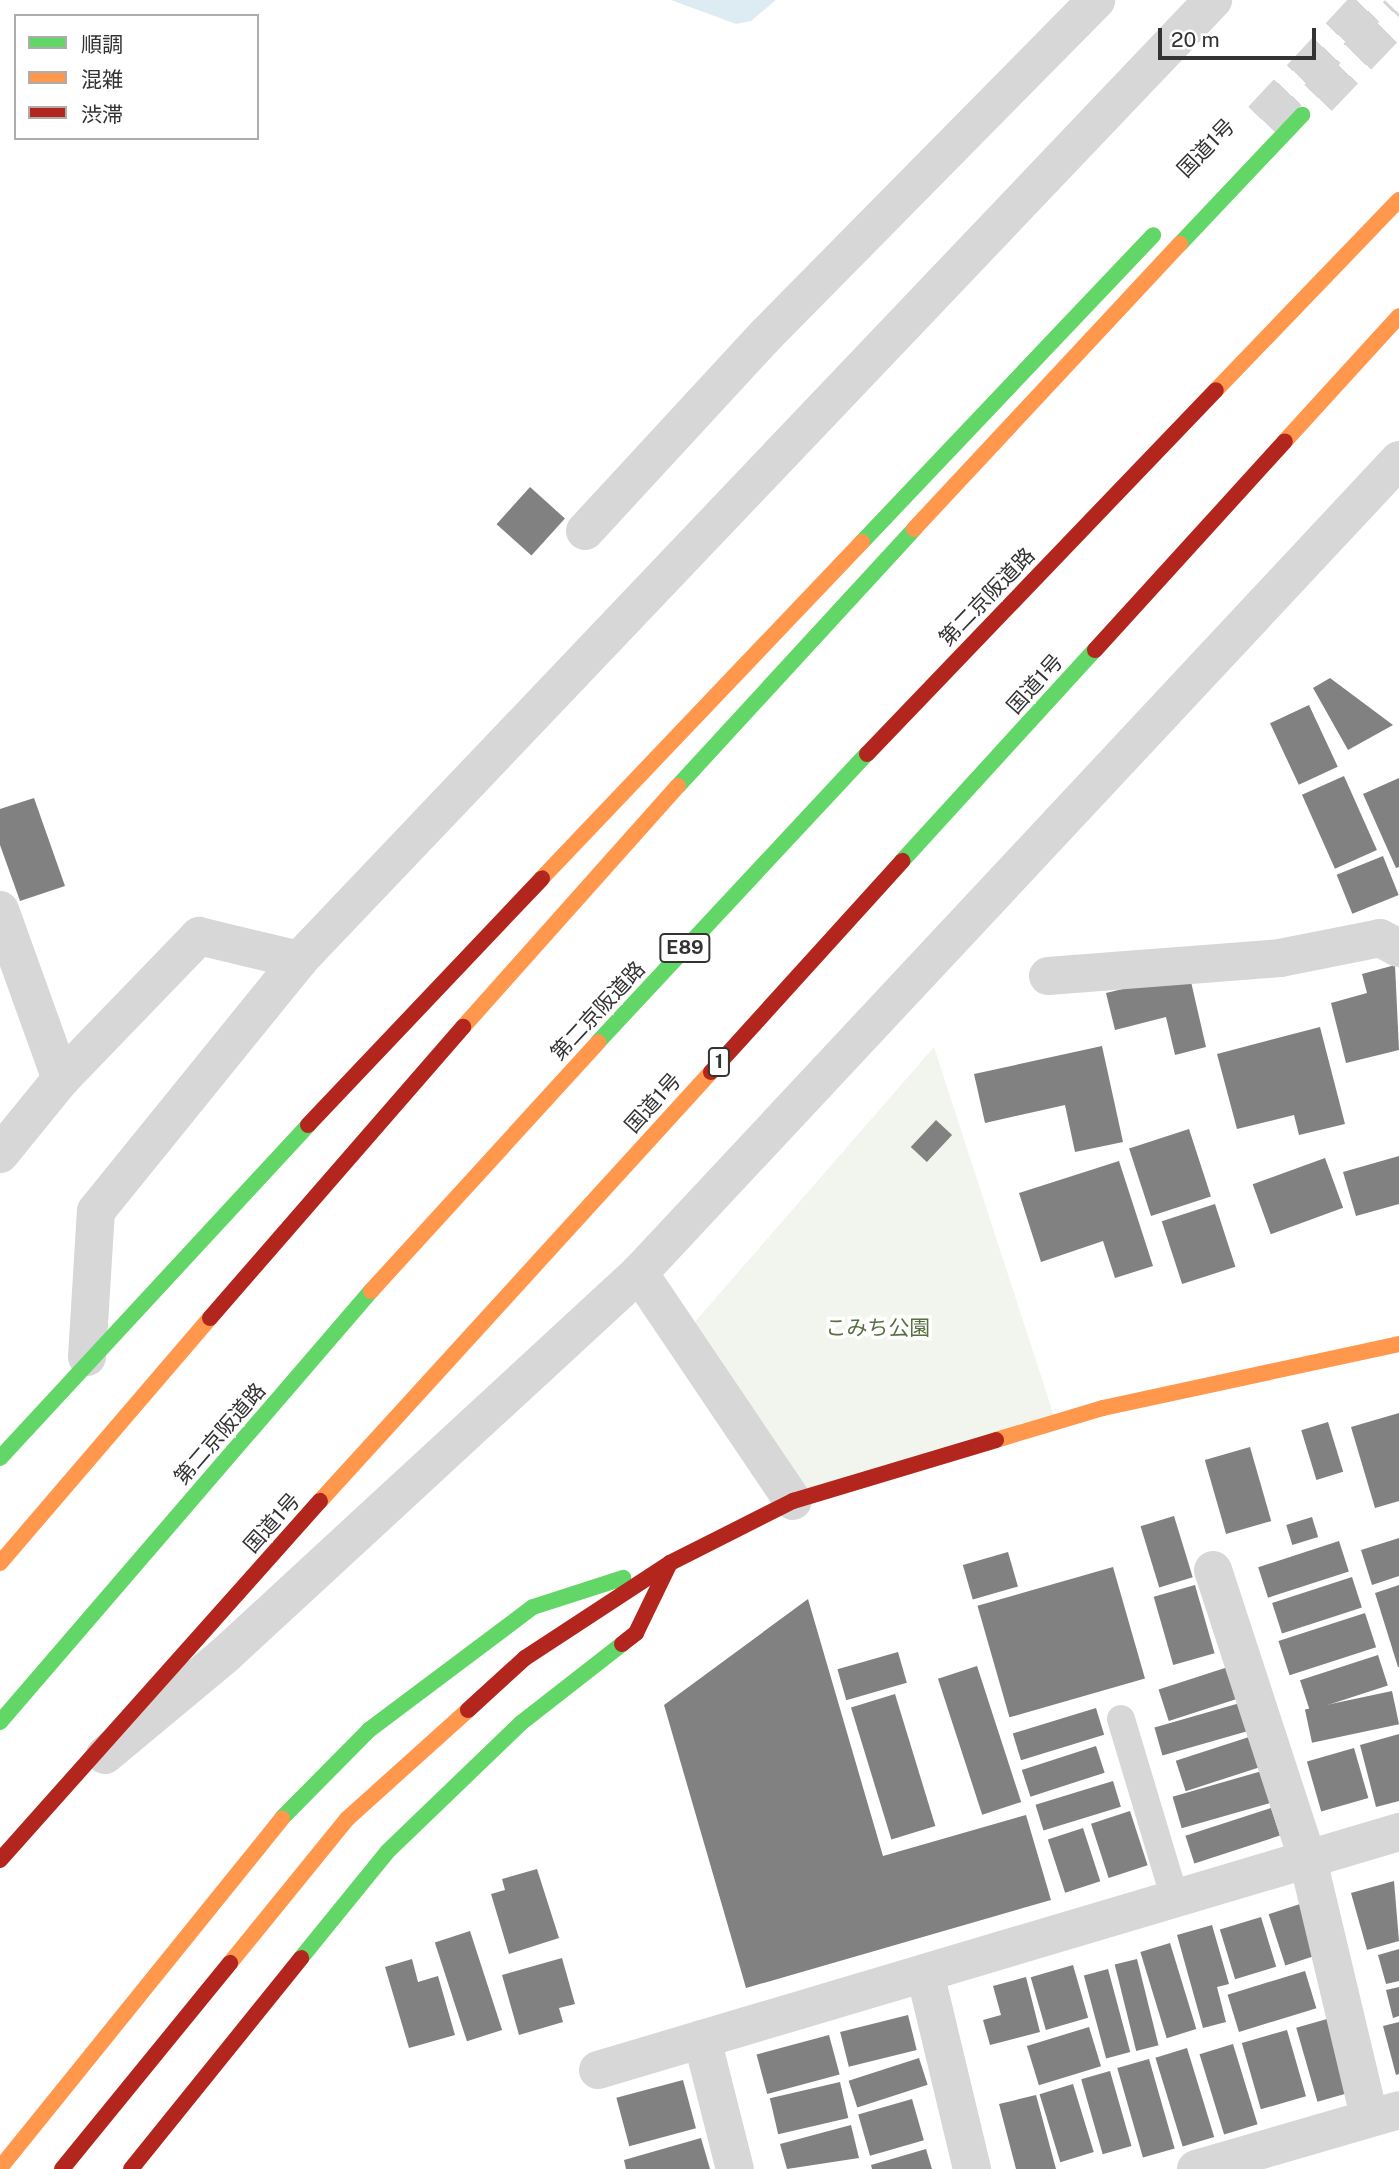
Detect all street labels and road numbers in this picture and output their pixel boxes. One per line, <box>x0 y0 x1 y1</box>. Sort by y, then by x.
street label: 国道1号 <box>1172 114 1240 182</box>
street label: 第二京阪道路 <box>934 543 1040 651</box>
street label: 国道1号 <box>1002 649 1068 719</box>
road number: E89 <box>659 932 711 964</box>
street label: 第二京阪道路 <box>546 956 650 1066</box>
road number: 1 <box>707 1046 731 1078</box>
street label: 国道1号 <box>620 1068 686 1138</box>
street label: 第二京阪道路 <box>169 1378 271 1490</box>
street label: 国道1号 <box>239 1488 305 1558</box>

